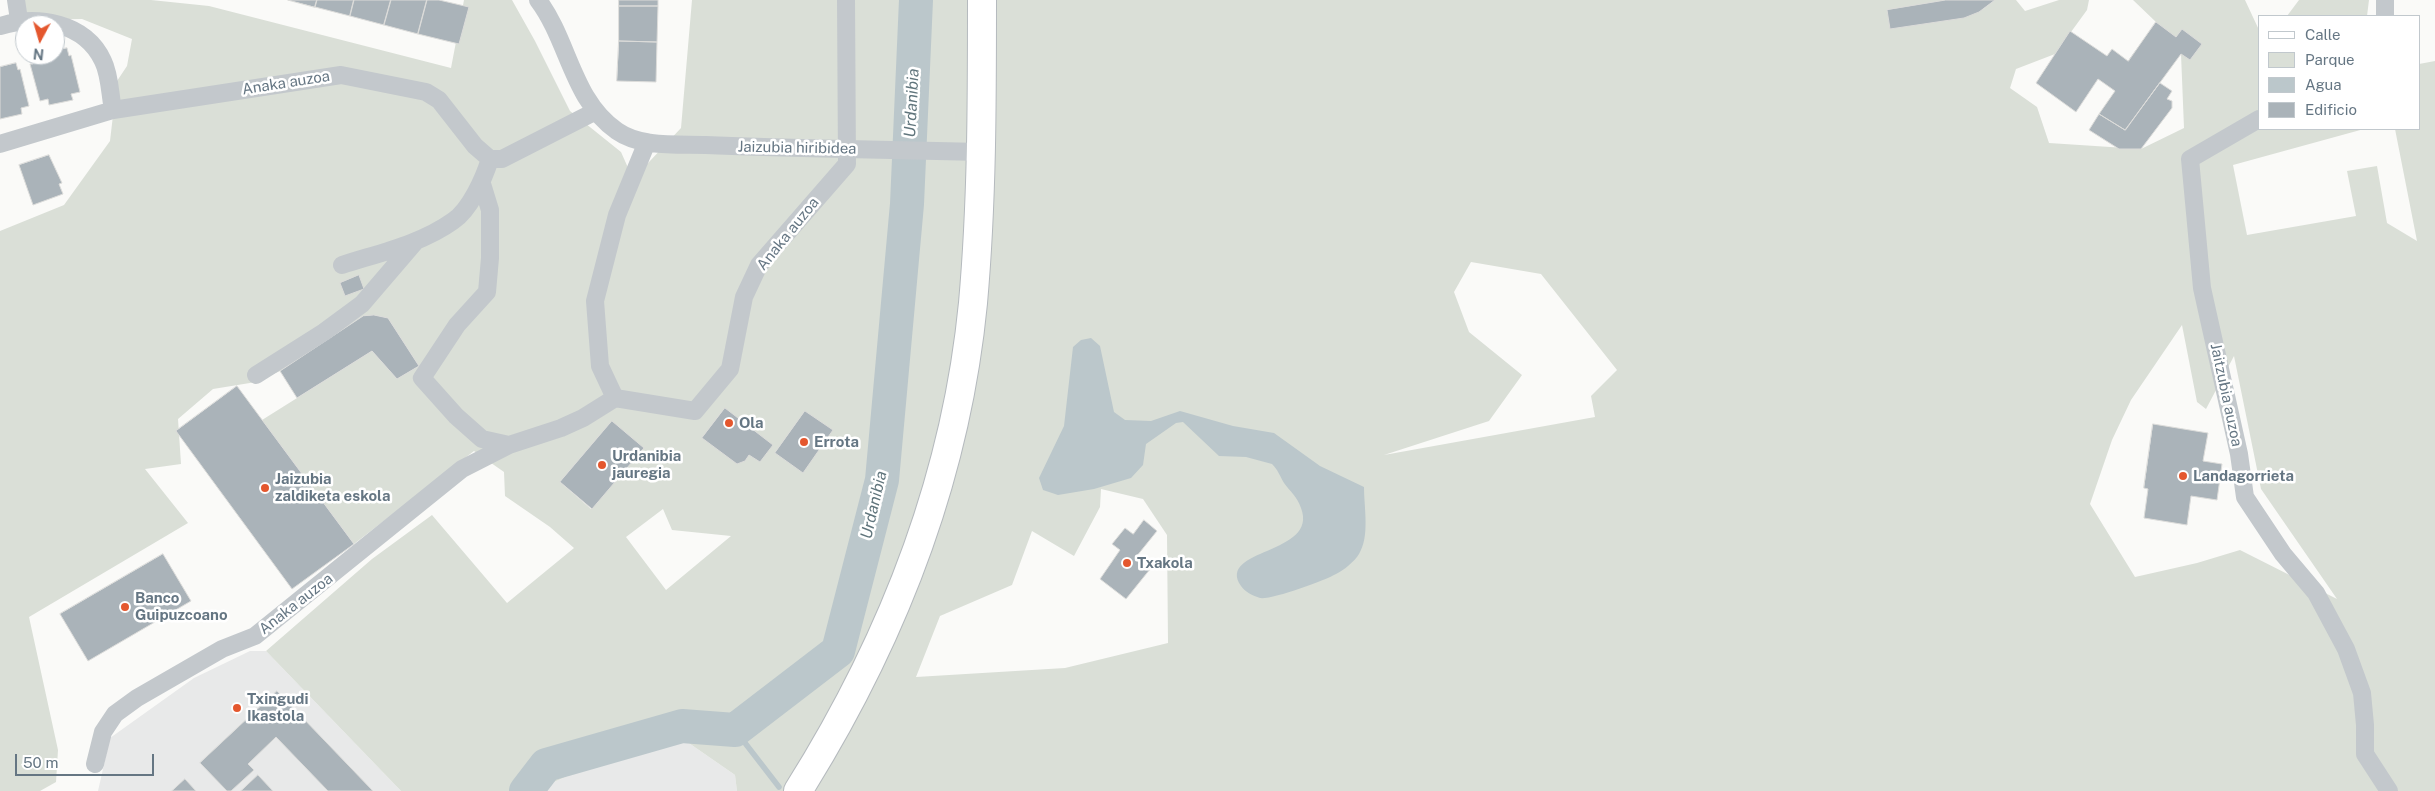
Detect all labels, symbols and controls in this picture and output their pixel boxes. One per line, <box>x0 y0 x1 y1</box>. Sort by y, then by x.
north arrow <box>15 15 65 65</box>
legend <box>2258 15 2420 130</box>
text: Calle <box>2305 26 2341 43</box>
text: N <box>32 45 45 62</box>
text: Parque <box>2305 51 2355 68</box>
street label: Anaka auzoa <box>241 67 331 99</box>
water label: Urdanibia <box>901 68 923 138</box>
text: Agua <box>2305 76 2342 93</box>
text: Edificio <box>2305 101 2357 118</box>
street label: Jaizubia hiribidea <box>737 138 857 158</box>
street label: Anaka auzoa <box>753 194 823 274</box>
street label: Jaitzubia auzoa <box>2206 342 2246 448</box>
place label: Ola <box>739 414 764 432</box>
marker: Ola <box>723 417 735 429</box>
place label: Errota <box>814 433 859 451</box>
marker: Errota <box>798 436 810 448</box>
place label: Urdanibia jauregia <box>612 447 681 482</box>
marker: Urdanibia jauregia <box>596 459 608 471</box>
place label: Landagorrieta <box>2193 467 2294 485</box>
water label: Urdanibia <box>857 469 891 541</box>
place label: Jaizubia zaldiketa eskola <box>275 470 390 505</box>
marker: Landagorrieta <box>2177 470 2189 482</box>
marker: Jaizubia zaldiketa eskola <box>259 482 271 494</box>
place label: Txakola <box>1137 554 1193 572</box>
marker: Txakola <box>1121 557 1133 569</box>
street label: Anaka auzoa <box>256 570 336 638</box>
place label: Banco Guipuzcoano <box>135 589 228 624</box>
marker: Banco Guipuzcoano <box>119 601 131 613</box>
place label: Txingudi Ikastola <box>247 690 309 725</box>
marker: Txingudi Ikastola <box>231 702 243 714</box>
scale bar <box>18 744 156 776</box>
text: 50 m <box>23 754 58 771</box>

